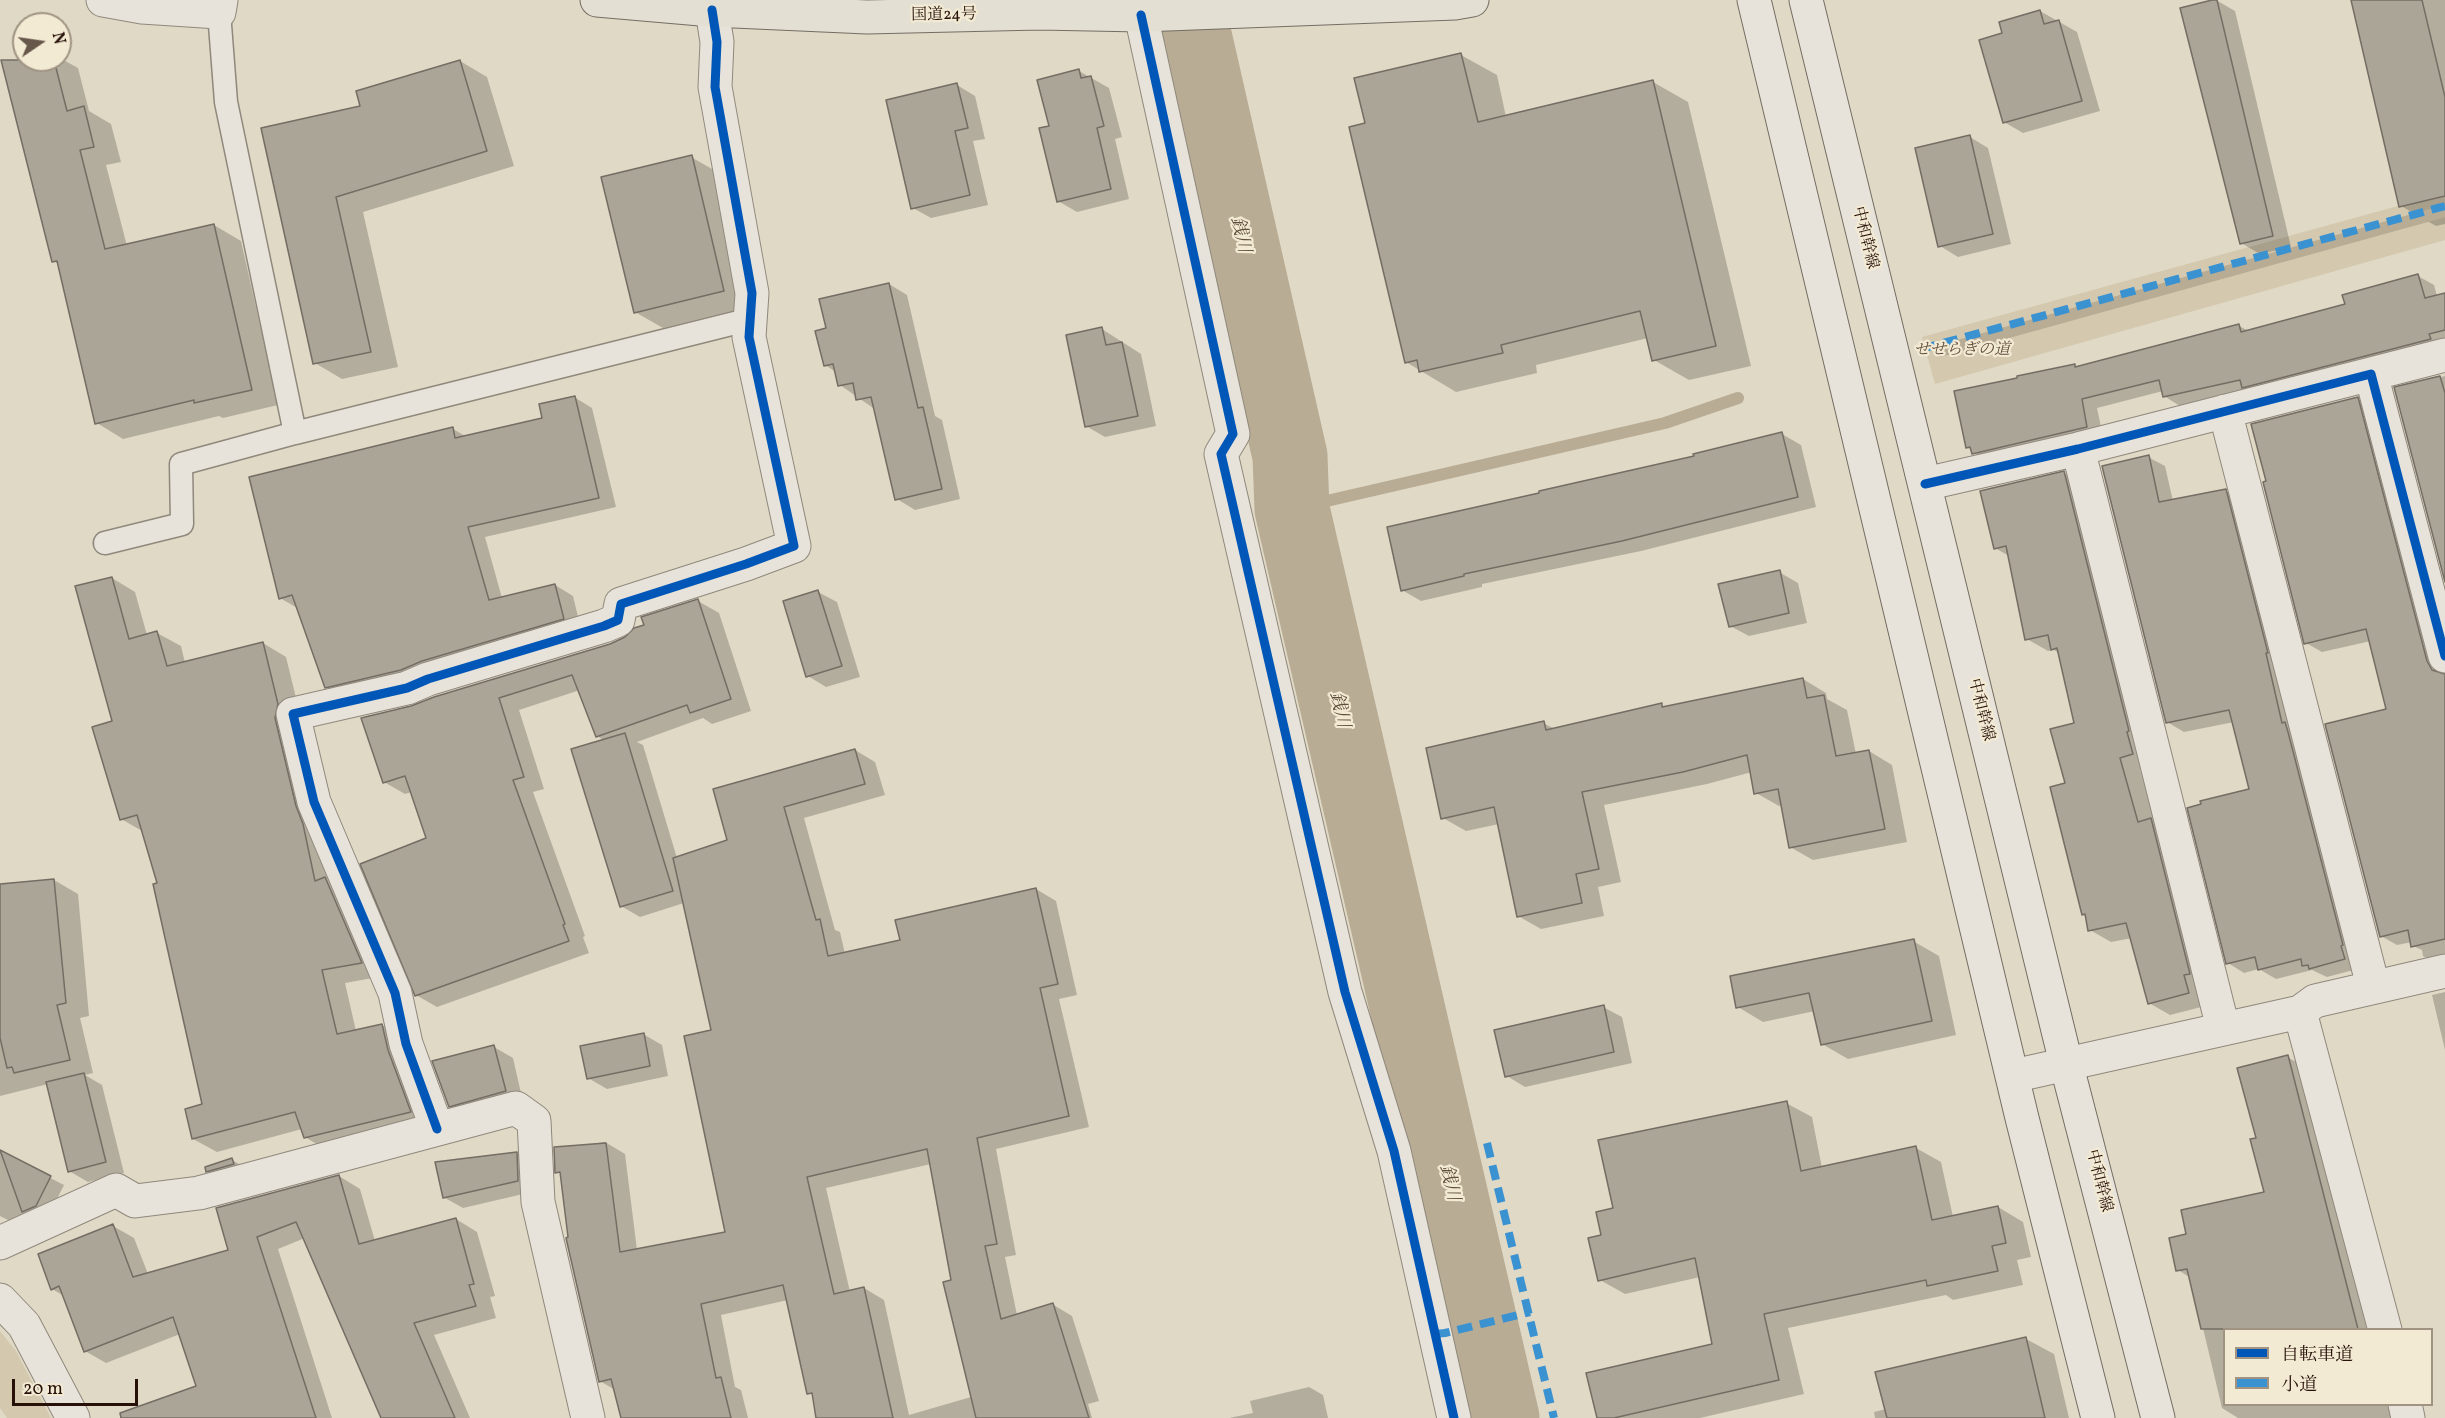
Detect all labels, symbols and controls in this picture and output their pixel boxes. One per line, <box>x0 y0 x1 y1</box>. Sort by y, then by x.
street label: 国道24号 <box>911 6 977 26</box>
north arrow <box>12 12 72 72</box>
text: N <box>46 30 70 47</box>
street label: 中和幹線 <box>1847 205 1881 271</box>
water label: 銭川 <box>1224 215 1254 255</box>
park label: せせらぎの道 <box>1914 341 2010 361</box>
street label: 中和幹線 <box>1963 677 1997 743</box>
water label: 銭川 <box>1323 690 1353 730</box>
street label: 中和幹線 <box>2081 1148 2115 1214</box>
water label: 銭川 <box>1433 1163 1463 1203</box>
legend <box>2223 1328 2433 1406</box>
text: 自転車道 <box>2281 1343 2353 1368</box>
scale bar <box>15 1367 141 1405</box>
text: 小道 <box>2281 1373 2317 1398</box>
text: 20 m <box>23 1377 63 1402</box>

